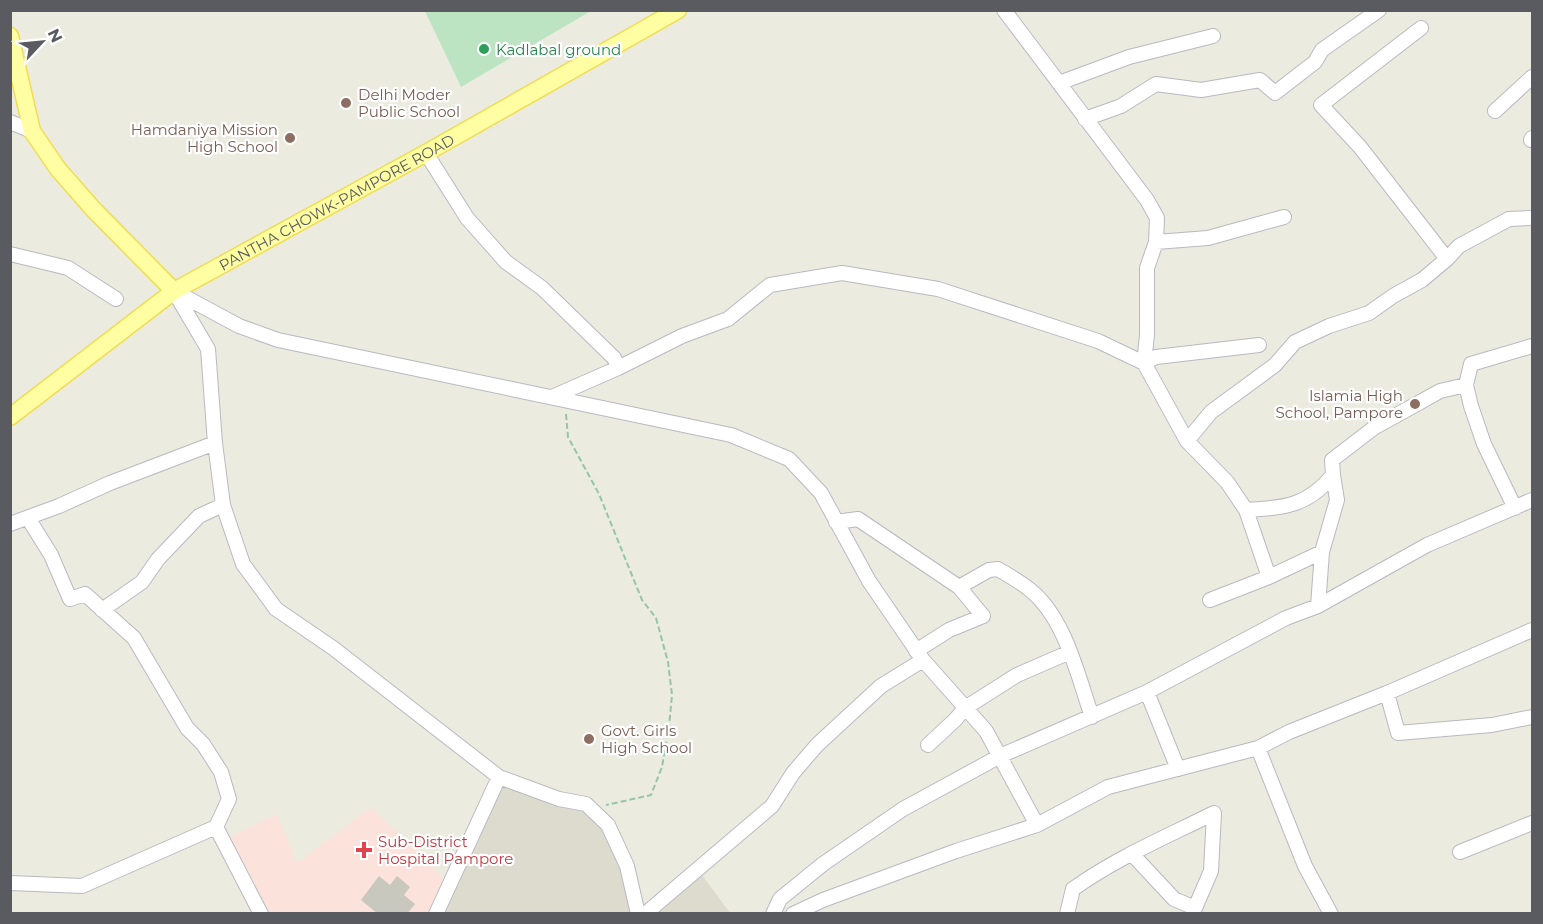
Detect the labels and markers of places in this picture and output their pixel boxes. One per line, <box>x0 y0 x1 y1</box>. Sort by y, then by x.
place label: Kadlabal ground <box>496 40 621 59</box>
marker: Kadlabal ground <box>477 42 491 56</box>
place label: Delhi Moder Public School <box>358 85 460 121</box>
marker: Delhi Moder Public School <box>339 96 353 110</box>
place label: Hamdaniya Mission High School <box>131 120 278 156</box>
marker: Hamdaniya Mission High School <box>283 131 297 145</box>
place label: Islamia High School, Pampore <box>1276 386 1403 422</box>
marker: Islamia High School, Pampore <box>1408 397 1422 411</box>
place label: Govt. Girls High School <box>601 721 692 757</box>
marker: Govt. Girls High School <box>582 732 596 746</box>
place label: Sub-District Hospital Pampore <box>378 832 513 868</box>
marker: Sub-District Hospital Pampore <box>355 841 373 859</box>

